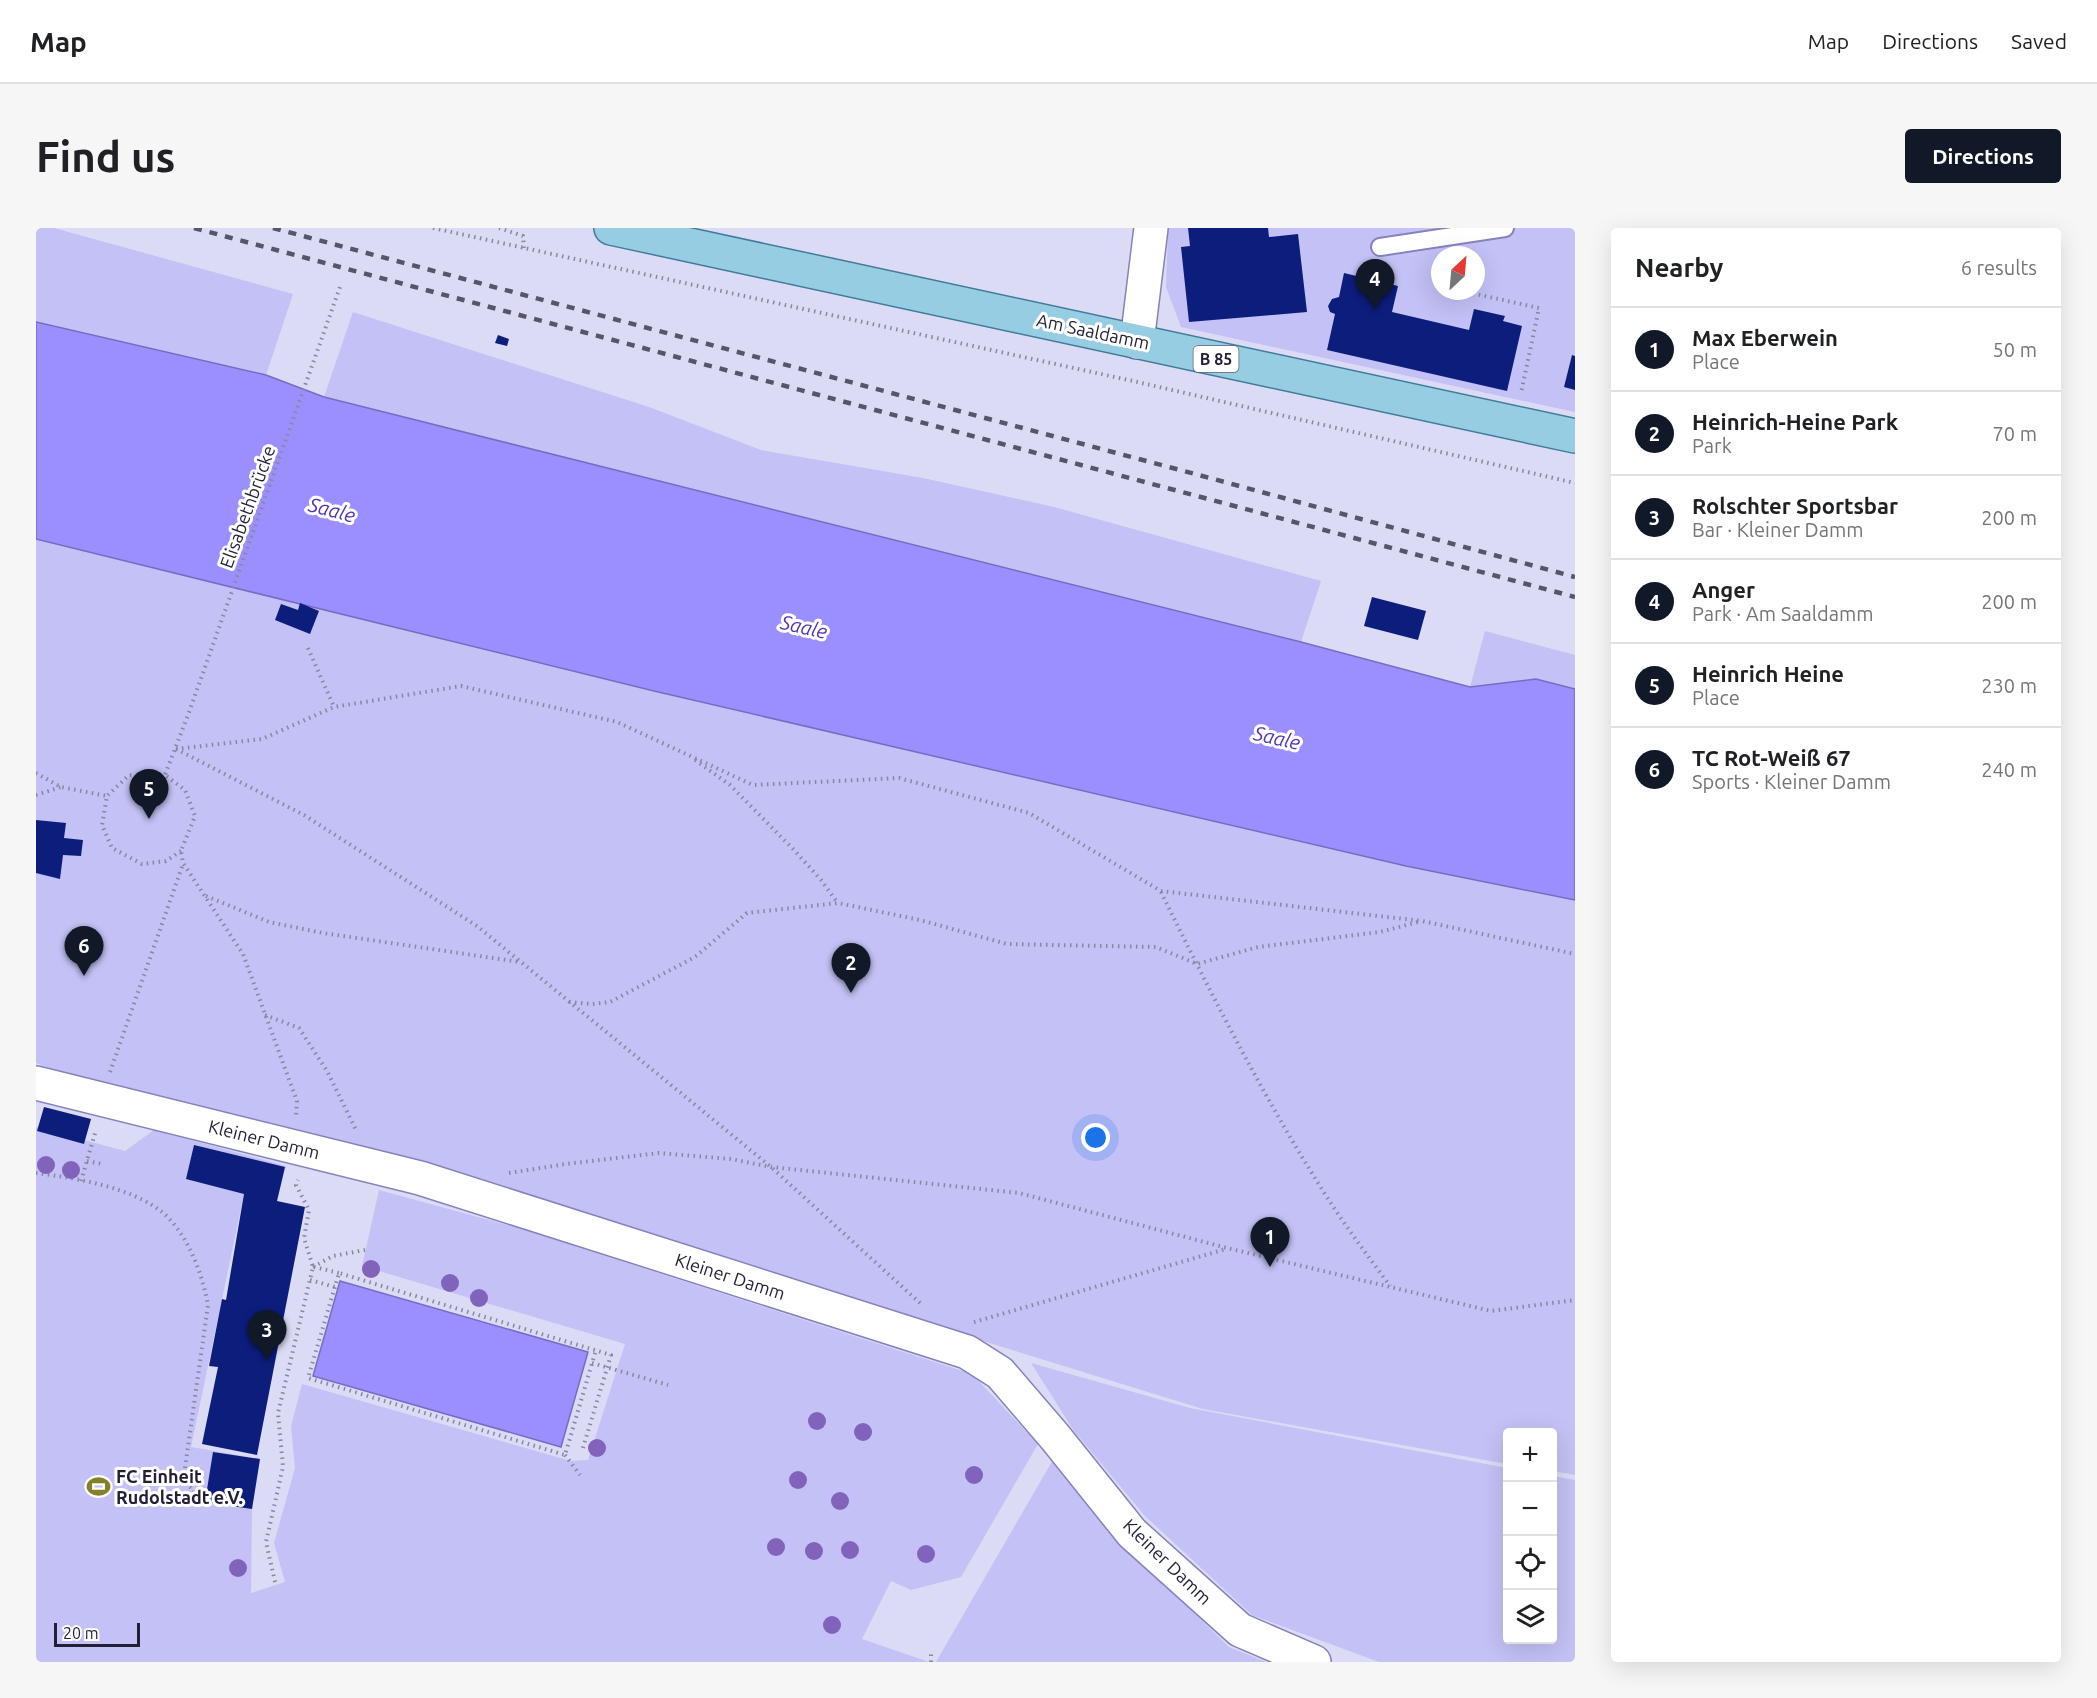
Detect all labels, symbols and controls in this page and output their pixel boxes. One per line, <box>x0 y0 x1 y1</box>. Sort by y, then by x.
text: Map <box>30 26 87 57</box>
text: Map <box>1808 29 1849 53</box>
text: Directions <box>1882 29 1978 53</box>
text: Saved <box>2011 29 2067 53</box>
button: Directions <box>1905 129 2061 183</box>
text: Find us <box>36 133 175 180</box>
north arrow <box>1431 246 1485 300</box>
text: Nearby <box>1635 253 1723 282</box>
text: 6 results <box>1961 256 2037 279</box>
pin: 4 <box>1356 260 1394 309</box>
street label: Am Saaldamm <box>1035 309 1151 353</box>
text: Max Eberwein <box>1692 325 1838 350</box>
text: 1 <box>1649 338 1660 361</box>
text: 50 m <box>1993 338 2037 361</box>
road number: B 85 <box>1194 346 1238 372</box>
text: Place <box>1692 350 1740 373</box>
text: Heinrich-Heine Park <box>1692 409 1898 434</box>
text: 2 <box>1649 422 1660 445</box>
text: 70 m <box>1993 422 2037 445</box>
text: Park <box>1692 434 1732 457</box>
street label: Elisabethbrücke <box>216 443 278 571</box>
water label: Saale <box>305 492 358 527</box>
text: Rolschter Sportsbar <box>1692 493 1898 518</box>
text: 3 <box>1649 506 1660 529</box>
text: 200 m <box>1981 506 2037 529</box>
text: Bar · Kleiner Damm <box>1692 518 1864 541</box>
text: Anger <box>1692 577 1755 602</box>
text: 4 <box>1649 590 1660 613</box>
text: 200 m <box>1981 590 2037 613</box>
text: Park · Am Saaldamm <box>1692 602 1873 625</box>
water label: Saale <box>778 610 830 643</box>
text: Heinrich Heine <box>1692 661 1844 686</box>
text: 5 <box>1649 674 1660 697</box>
text: 230 m <box>1981 674 2037 697</box>
text: Place <box>1692 686 1740 709</box>
water label: Saale <box>1251 721 1303 754</box>
text: TC Rot-Weiß 67 <box>1692 745 1851 770</box>
text: 6 <box>1649 758 1660 781</box>
text: 240 m <box>1981 758 2037 781</box>
pin: 5 <box>130 770 168 819</box>
text: Sports · Kleiner Damm <box>1692 770 1891 793</box>
pin: 6 <box>64 926 104 976</box>
pin: 2 <box>832 944 870 993</box>
street label: Kleiner Damm <box>206 1116 322 1163</box>
your location <box>1081 1123 1110 1152</box>
pin: 1 <box>1250 1218 1290 1267</box>
street label: Kleiner Damm <box>673 1249 788 1303</box>
pin: 3 <box>248 1310 286 1360</box>
map controls <box>1503 1428 1557 1644</box>
button: + <box>1503 1428 1557 1482</box>
place label: FC Einheit Rudolstadt e.V. <box>116 1466 243 1507</box>
sports icon: FC Einheit Rudolstadt e.V. <box>85 1474 111 1500</box>
button: − <box>1503 1482 1557 1536</box>
street label: Kleiner Damm <box>1120 1514 1216 1608</box>
button: locate <box>1503 1536 1557 1590</box>
button: layers <box>1503 1590 1557 1644</box>
scale bar <box>54 1620 140 1648</box>
text: 20 m <box>63 1624 99 1642</box>

